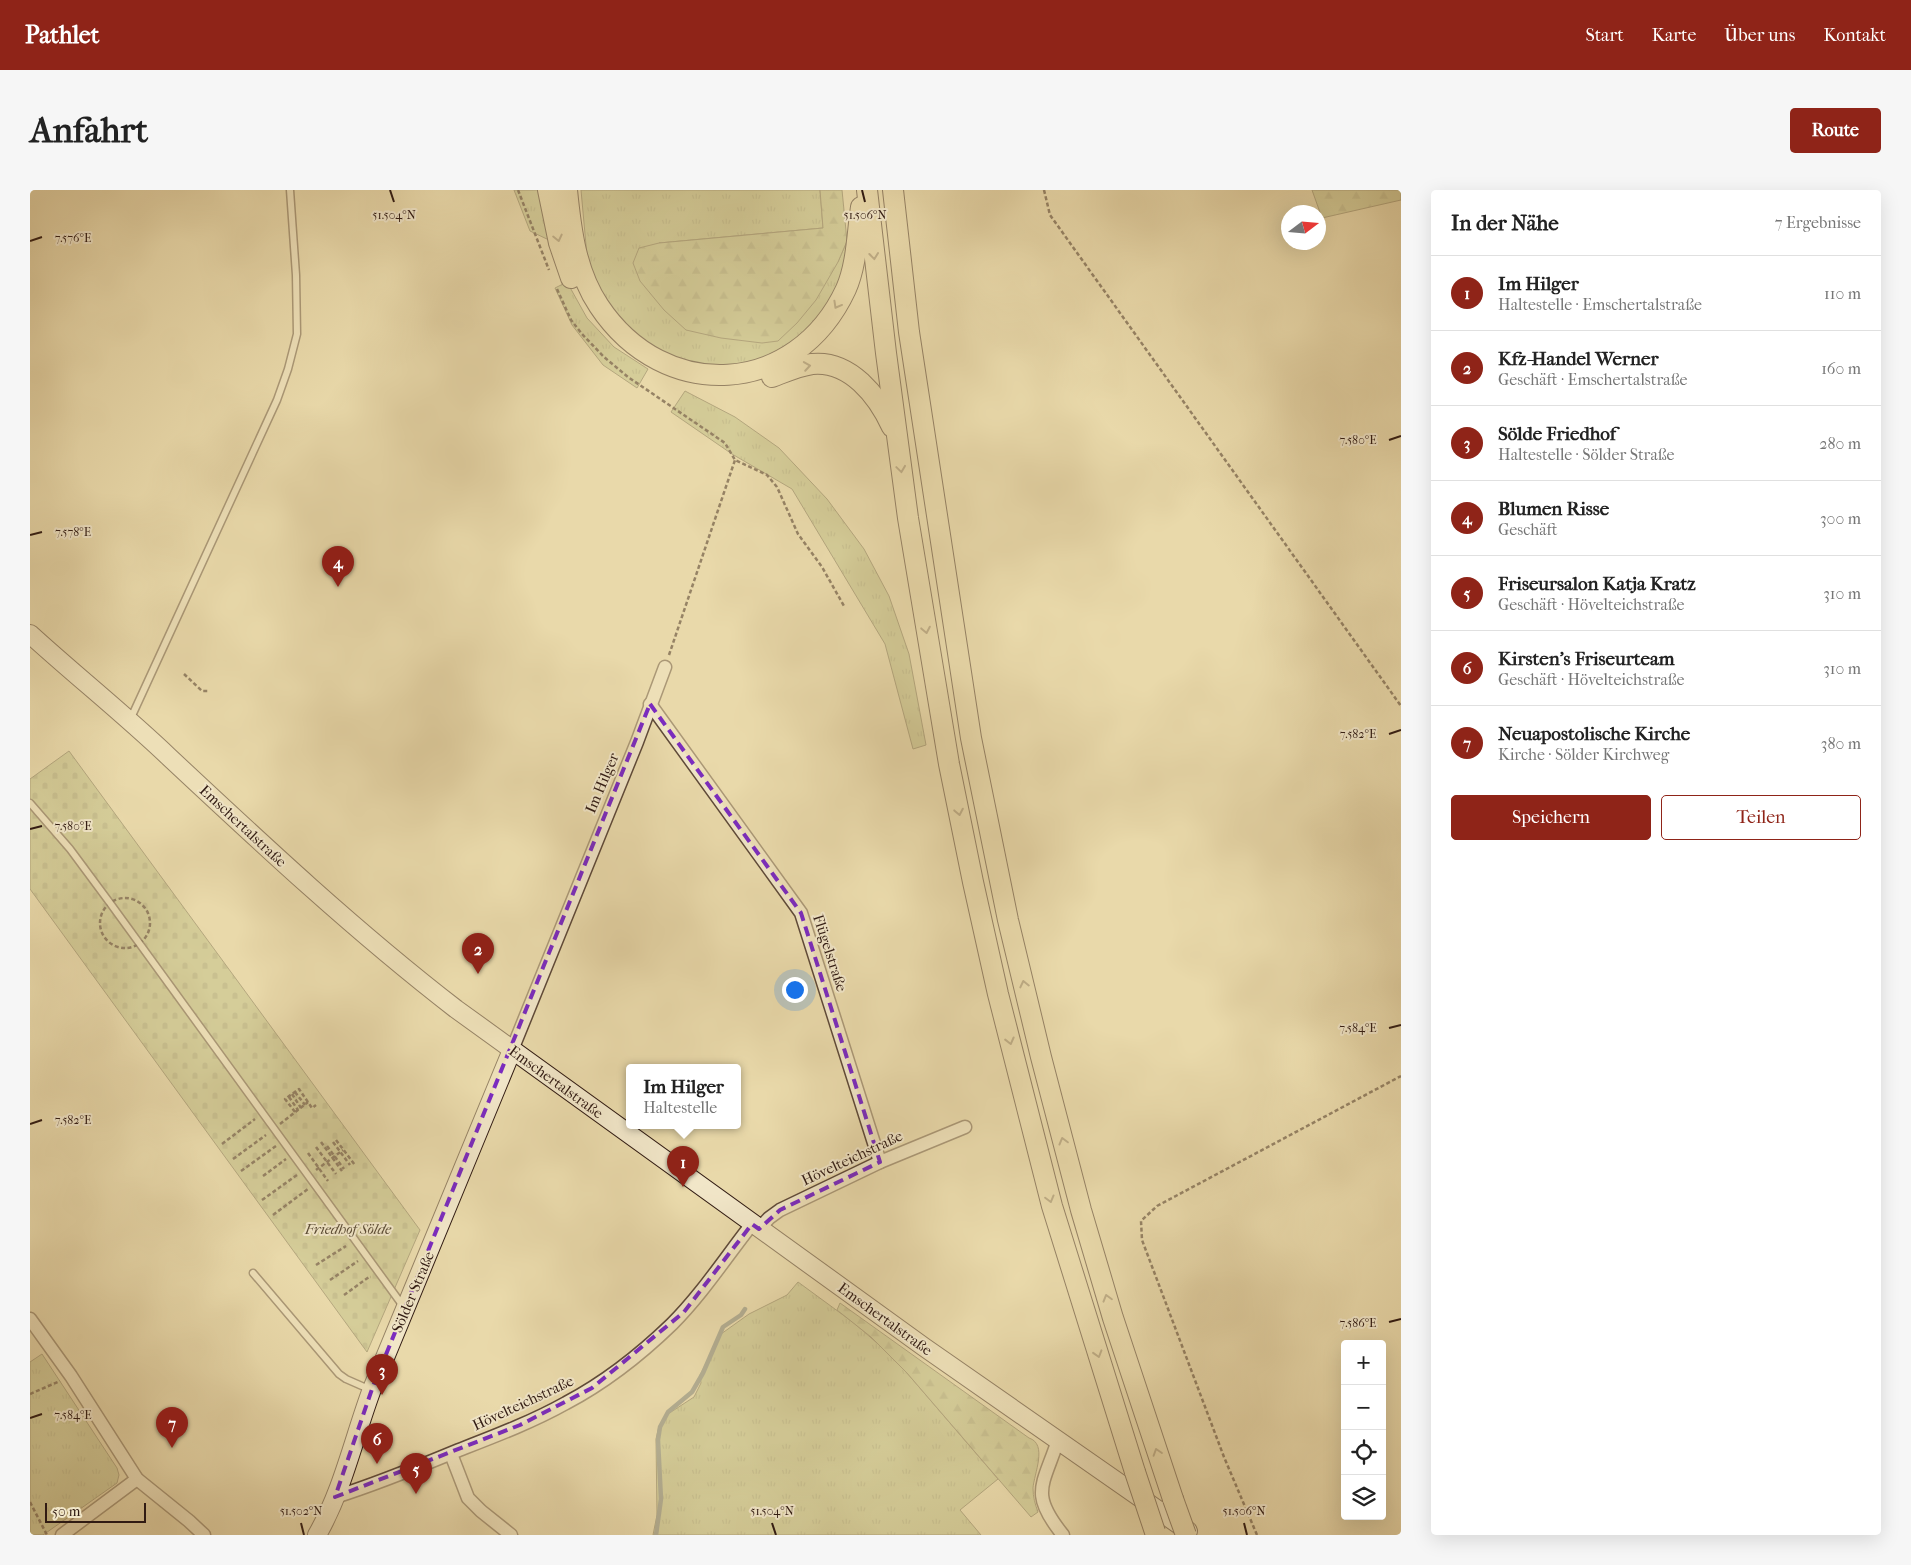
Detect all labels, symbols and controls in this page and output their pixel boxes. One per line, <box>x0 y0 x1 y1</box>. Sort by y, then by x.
text: Pathlet <box>25 21 99 49</box>
text: Start <box>1585 25 1624 46</box>
text: Karte <box>1652 25 1696 46</box>
text: Über uns <box>1724 25 1795 46</box>
text: Kontakt <box>1823 25 1886 46</box>
button: Route <box>1790 108 1881 153</box>
text: Anfahrt <box>30 110 148 151</box>
north arrow <box>1281 205 1326 250</box>
text: 51.504°N <box>372 208 416 222</box>
text: 51.506°N <box>843 208 887 222</box>
text: In der Nähe <box>1451 211 1559 235</box>
text: 7 Ergebnisse <box>1775 213 1861 232</box>
text: 7.576°E <box>55 231 91 245</box>
one-way arrow <box>552 233 563 242</box>
one-way arrow <box>868 252 879 260</box>
text: Im Hilger <box>1498 273 1579 295</box>
text: 1 <box>1464 284 1470 303</box>
text: 110 m <box>1824 284 1861 303</box>
text: Haltestelle · Emschertalstraße <box>1498 295 1702 314</box>
one-way arrow <box>834 299 844 308</box>
text: Kfz-Handel Werner <box>1498 348 1658 370</box>
text: 2 <box>1463 359 1471 378</box>
text: 160 m <box>1821 359 1861 378</box>
one-way arrow <box>803 361 812 371</box>
text: Geschäft · Emschertalstraße <box>1498 370 1687 389</box>
text: Sölde Friedhof <box>1498 423 1616 445</box>
text: 7.580°E <box>1340 433 1376 447</box>
text: 3 <box>1464 434 1470 453</box>
text: 280 m <box>1819 434 1861 453</box>
text: Haltestelle · Sölder Straße <box>1498 445 1675 464</box>
one-way arrow <box>896 465 906 473</box>
text: Blumen Risse <box>1498 498 1609 520</box>
text: 4 <box>1462 509 1472 528</box>
text: 300 m <box>1820 509 1861 528</box>
text: Geschäft <box>1498 520 1558 539</box>
text: 7.578°E <box>55 525 91 539</box>
pin: 4 <box>322 546 354 587</box>
text: Friseursalon Katja Kratz <box>1498 573 1696 595</box>
text: 5 <box>1464 584 1470 603</box>
text: 310 m <box>1823 584 1861 603</box>
text: Geschäft · Hövelteichstraße <box>1498 595 1684 614</box>
one-way arrow <box>921 625 931 634</box>
text: Kirsten's Friseurteam <box>1498 648 1675 670</box>
text: 6 <box>1463 659 1471 678</box>
text: 310 m <box>1823 659 1861 678</box>
text: Geschäft · Hövelteichstraße <box>1498 670 1684 689</box>
text: Neuapostolische Kirche <box>1498 723 1690 745</box>
text: 7.582°E <box>1340 727 1376 741</box>
text: 7 <box>1463 734 1471 753</box>
text: 380 m <box>1821 734 1861 753</box>
text: Kirche · Sölder Kirchweg <box>1498 745 1669 764</box>
street label: Im Hilger <box>581 750 623 816</box>
street label: Emschertalstraße <box>196 781 291 871</box>
button: Speichern <box>1451 795 1651 840</box>
button: Teilen <box>1661 795 1861 840</box>
one-way arrow <box>953 807 963 816</box>
text: 7.580°E <box>55 819 91 833</box>
street label: Flügelstraße <box>809 912 851 994</box>
pin: 2 <box>462 933 494 974</box>
your location <box>782 977 808 1003</box>
one-way arrow <box>1019 980 1029 988</box>
text: 7.584°E <box>1339 1021 1377 1035</box>
one-way arrow <box>1004 1037 1015 1046</box>
street label: Emschertalstraße <box>505 1042 607 1123</box>
popup <box>626 1064 741 1129</box>
text: Im Hilger <box>643 1076 724 1098</box>
text: Haltestelle <box>643 1098 717 1117</box>
text: 7.582°E <box>55 1113 91 1127</box>
street label: Hövelteichstraße <box>799 1126 906 1189</box>
one-way arrow <box>1058 1137 1069 1146</box>
pin: 1 <box>667 1146 699 1187</box>
one-way arrow <box>1044 1194 1055 1203</box>
park label: Friedhof Sölde <box>304 1220 392 1238</box>
street label: Sölder Straße <box>388 1248 438 1335</box>
street label: Emschertalstraße <box>834 1279 936 1360</box>
one-way arrow <box>1102 1294 1112 1303</box>
text: 7.586°E <box>1340 1316 1376 1330</box>
map controls <box>1341 1340 1386 1520</box>
button: + <box>1341 1340 1386 1385</box>
one-way arrow <box>1093 1349 1103 1358</box>
pin: 3 <box>366 1354 398 1395</box>
street label: Hövelteichstraße <box>470 1371 577 1434</box>
button: − <box>1341 1385 1386 1430</box>
pin: 7 <box>156 1407 188 1448</box>
text: 7.584°E <box>54 1408 92 1422</box>
pin: 6 <box>361 1423 393 1464</box>
button: locate <box>1341 1430 1386 1475</box>
one-way arrow <box>1153 1449 1163 1457</box>
pin: 5 <box>400 1453 432 1494</box>
button: layers <box>1341 1475 1386 1520</box>
scale bar <box>45 1500 146 1523</box>
text: 50 m <box>52 1503 80 1520</box>
text: 51.502°N <box>280 1504 322 1518</box>
text: 51.504°N <box>750 1504 794 1518</box>
text: 51.506°N <box>1222 1504 1266 1518</box>

